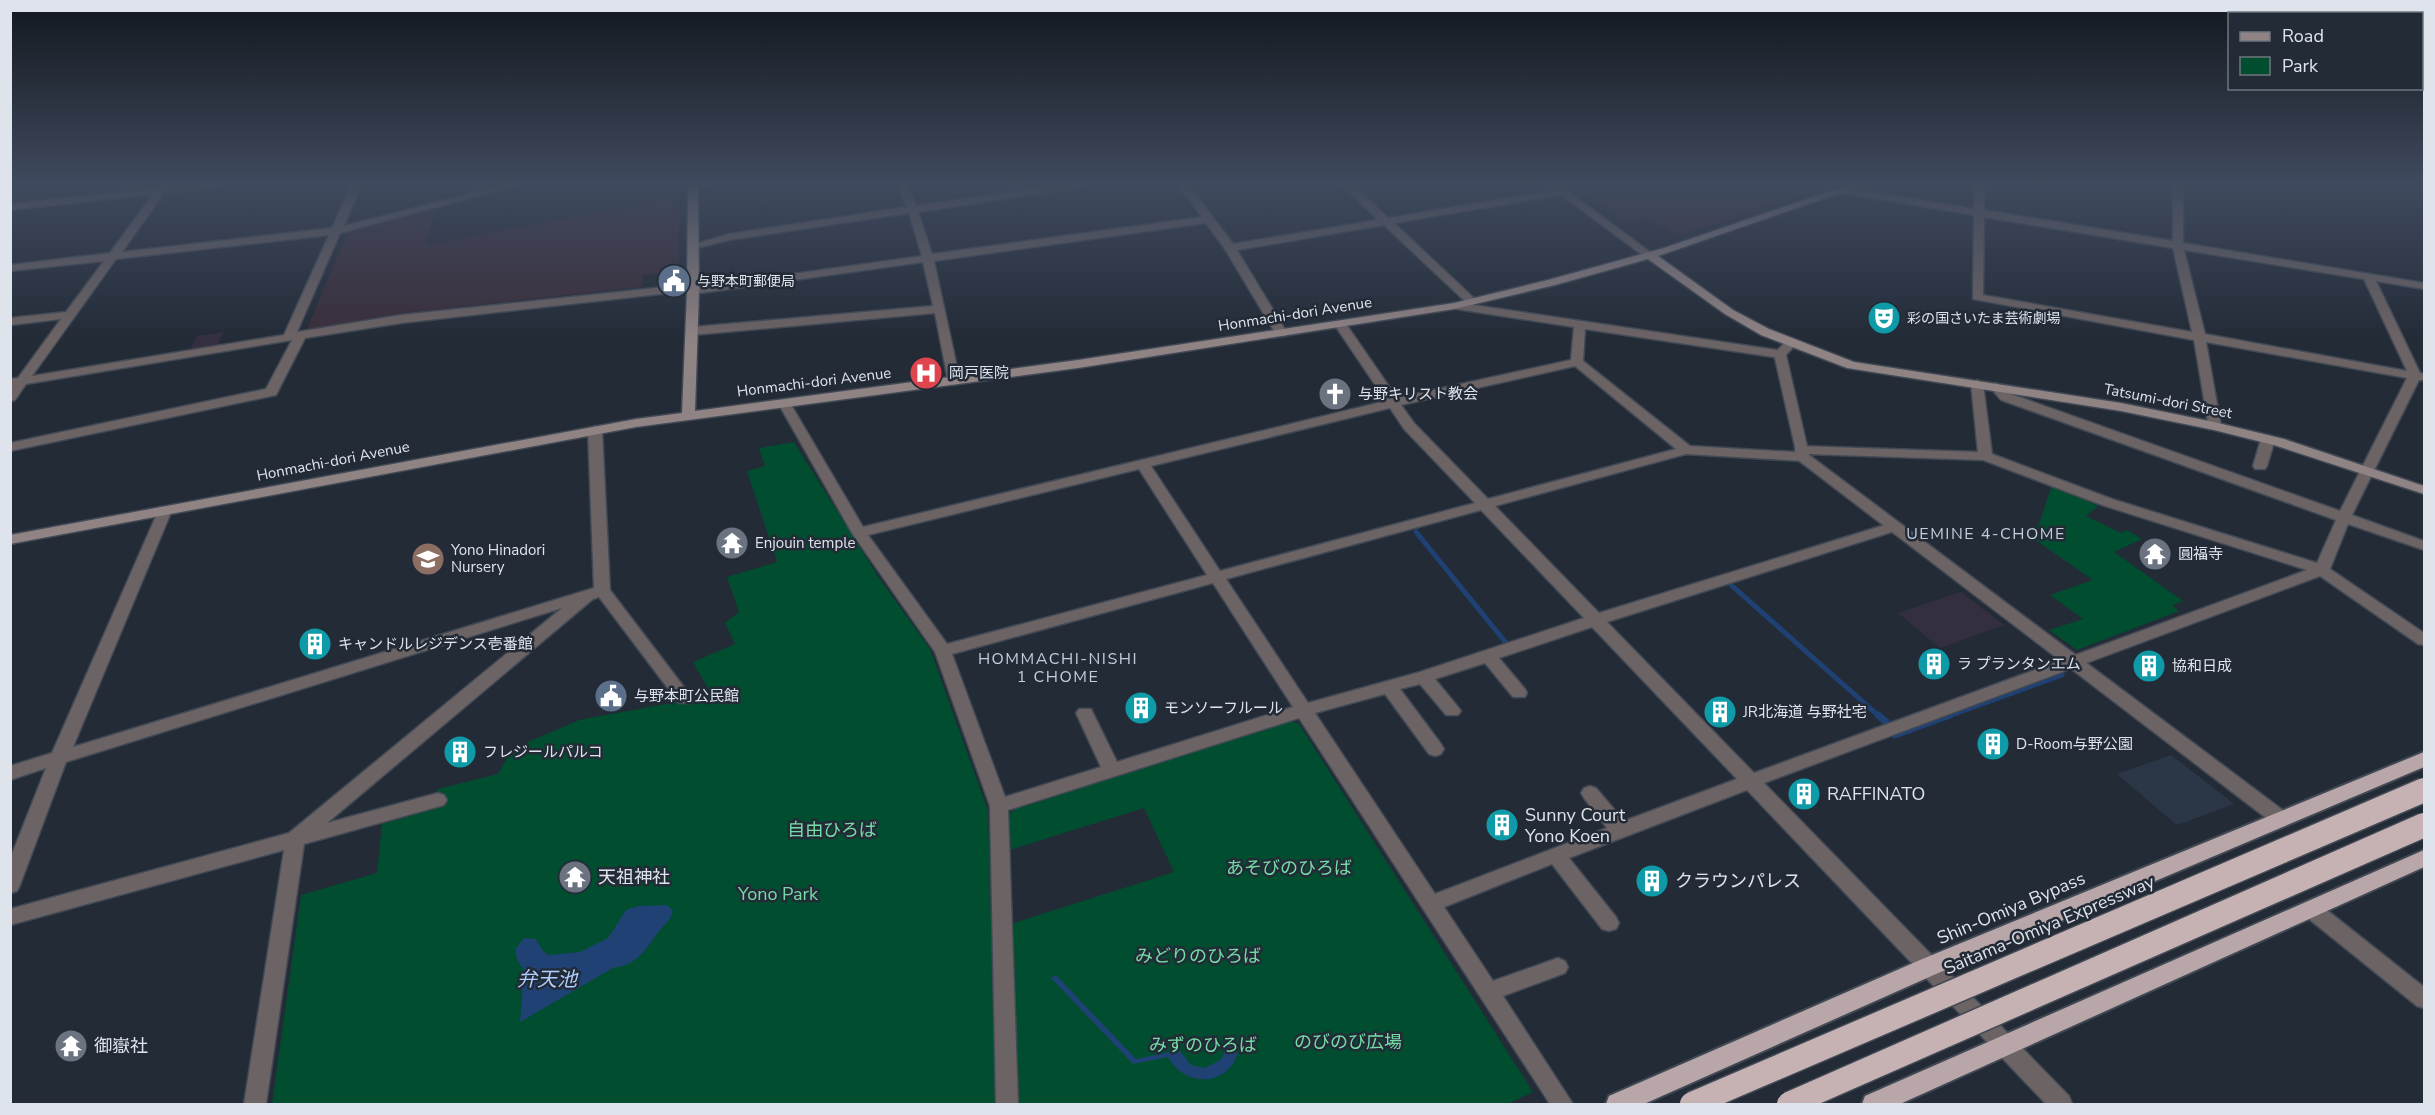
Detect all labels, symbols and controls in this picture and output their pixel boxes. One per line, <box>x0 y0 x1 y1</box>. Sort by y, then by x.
legend <box>2228 12 2423 90</box>
text: Road <box>2282 24 2324 48</box>
text: Park <box>2282 54 2319 78</box>
public building icon: 与野本町郵便局 <box>656 263 692 299</box>
place label: 与野本町郵便局 <box>697 272 795 291</box>
street label: Honmachi-dori Avenue <box>1217 292 1373 336</box>
theatre icon: 彩の国さいたま芸術劇場 <box>1866 300 1902 336</box>
place label: 彩の国さいたま芸術劇場 <box>1907 309 2061 328</box>
hospital icon: 岡戸医院 <box>908 355 944 391</box>
street label: Honmachi-dori Avenue <box>736 363 892 401</box>
place label: 岡戸医院 <box>949 363 1009 383</box>
church icon: 与野キリスト教会 <box>1317 376 1353 412</box>
street label: Tatsumi-dori Street <box>2102 379 2235 423</box>
place label: 与野キリスト教会 <box>1358 384 1478 404</box>
street label: Honmachi-dori Avenue <box>255 436 411 486</box>
district label: UEMINE 4-CHOME <box>1906 523 2066 545</box>
temple icon: Enjouin temple <box>714 525 750 561</box>
place label: Enjouin temple <box>755 533 856 553</box>
temple icon: 圓福寺 <box>2137 536 2173 572</box>
place label: Yono Hinadori Nursery <box>450 540 545 577</box>
school or university icon: Yono Hinadori Nursery <box>410 541 446 577</box>
place label: 圓福寺 <box>2178 544 2223 564</box>
building icon: キャンドルレジデンス壱番館 <box>297 626 333 662</box>
place label: キャンドルレジデンス壱番館 <box>338 634 533 654</box>
building icon: ラ プランタンエム <box>1916 646 1952 682</box>
district label: HOMMACHI-NISHI 1 CHOME <box>978 648 1138 688</box>
building icon: 協和日成 <box>2131 648 2167 684</box>
place label: ラ プランタンエム <box>1957 654 2081 674</box>
place label: 協和日成 <box>2172 656 2232 676</box>
public building icon: 与野本町公民館 <box>593 678 629 714</box>
place label: 与野本町公民館 <box>634 686 739 706</box>
building icon: モンソーフルール <box>1123 690 1159 726</box>
building icon: JR北海道 与野社宅 <box>1702 694 1738 730</box>
place label: モンソーフルール <box>1164 698 1283 718</box>
place label: JR北海道 与野社宅 <box>1742 702 1867 722</box>
building icon: D-Room与野公園 <box>1975 726 2011 762</box>
building icon: フレジールパルコ <box>442 734 478 770</box>
place label: D-Room与野公園 <box>2016 734 2133 754</box>
place label: フレジールパルコ <box>483 742 603 762</box>
building icon: RAFFINATO <box>1786 776 1822 812</box>
place label: RAFFINATO <box>1827 782 1925 806</box>
place label: Sunny Court Yono Koen <box>1524 803 1626 848</box>
building icon: Sunny Court Yono Koen <box>1484 807 1520 843</box>
park label: 自由ひろば <box>787 818 877 842</box>
park label: あそびのひろば <box>1226 856 1352 880</box>
temple icon: 天祖神社 <box>557 859 593 895</box>
building icon: クラウンパレス <box>1634 863 1670 899</box>
place label: 天祖神社 <box>598 865 670 889</box>
street label: Shin-Omiya Bypass <box>1933 866 2089 950</box>
place label: クラウンパレス <box>1675 869 1801 893</box>
street label: Saitama-Omiya Expressway <box>1940 869 2159 980</box>
park label: Yono Park <box>737 882 819 906</box>
park label: みどりのひろば <box>1135 944 1261 968</box>
water label: 弁天池 <box>517 966 579 993</box>
temple icon: 御嶽社 <box>53 1028 89 1064</box>
park label: のびのび広場 <box>1294 1030 1402 1054</box>
park label: みずのひろば <box>1149 1033 1257 1057</box>
place label: 御嶽社 <box>94 1034 148 1058</box>

